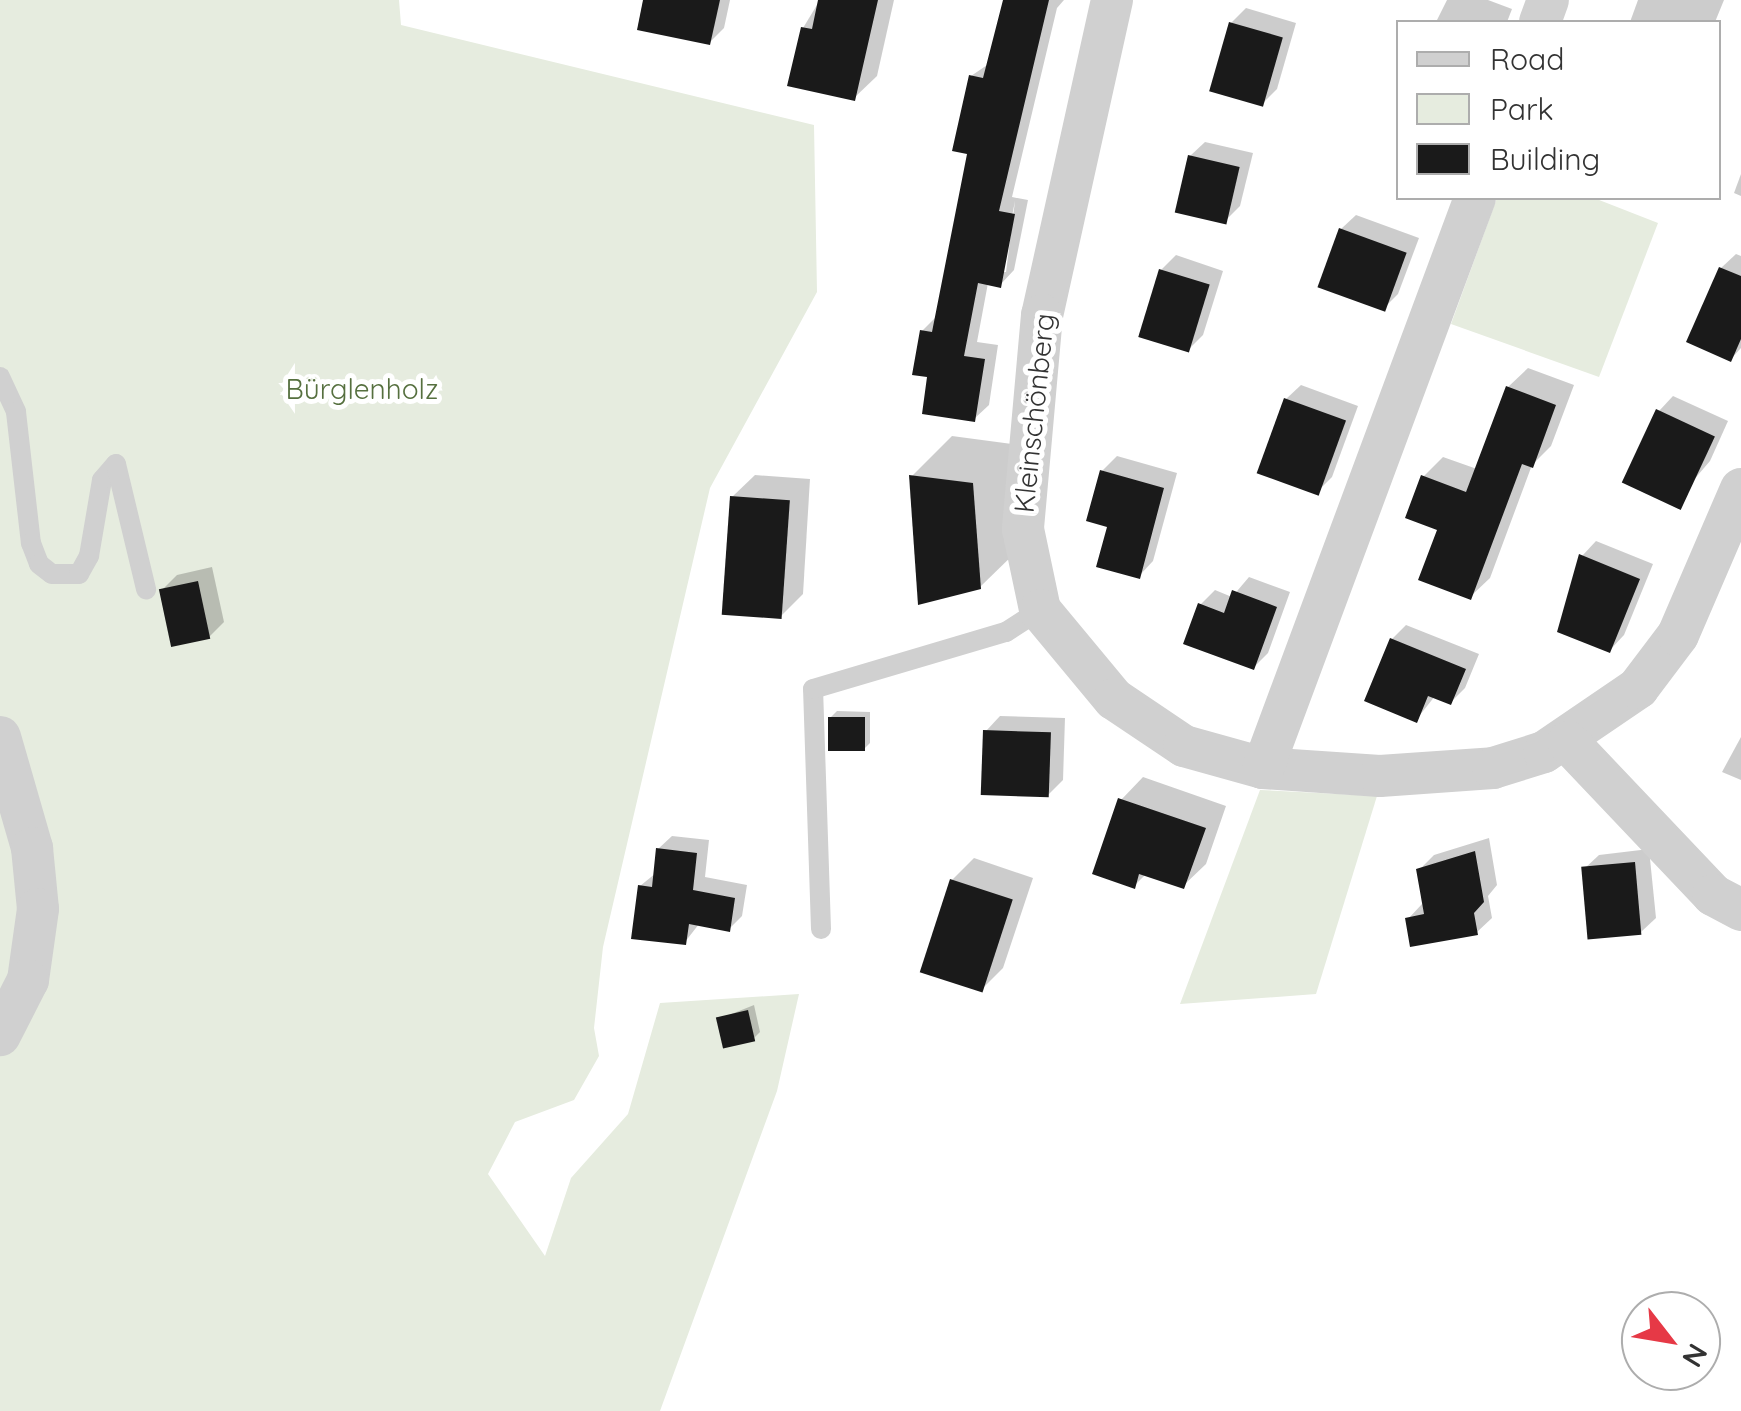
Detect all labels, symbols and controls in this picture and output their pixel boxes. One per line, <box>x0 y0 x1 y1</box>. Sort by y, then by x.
legend <box>1396 20 1721 200</box>
text: Road <box>1490 40 1564 78</box>
text: Park <box>1490 90 1554 128</box>
text: Building <box>1490 140 1600 178</box>
street label: Kleinschönberg <box>1007 312 1061 514</box>
park label: Bürglenholz <box>286 372 438 406</box>
north arrow <box>1621 1291 1721 1391</box>
text: N <box>1675 1338 1716 1374</box>

